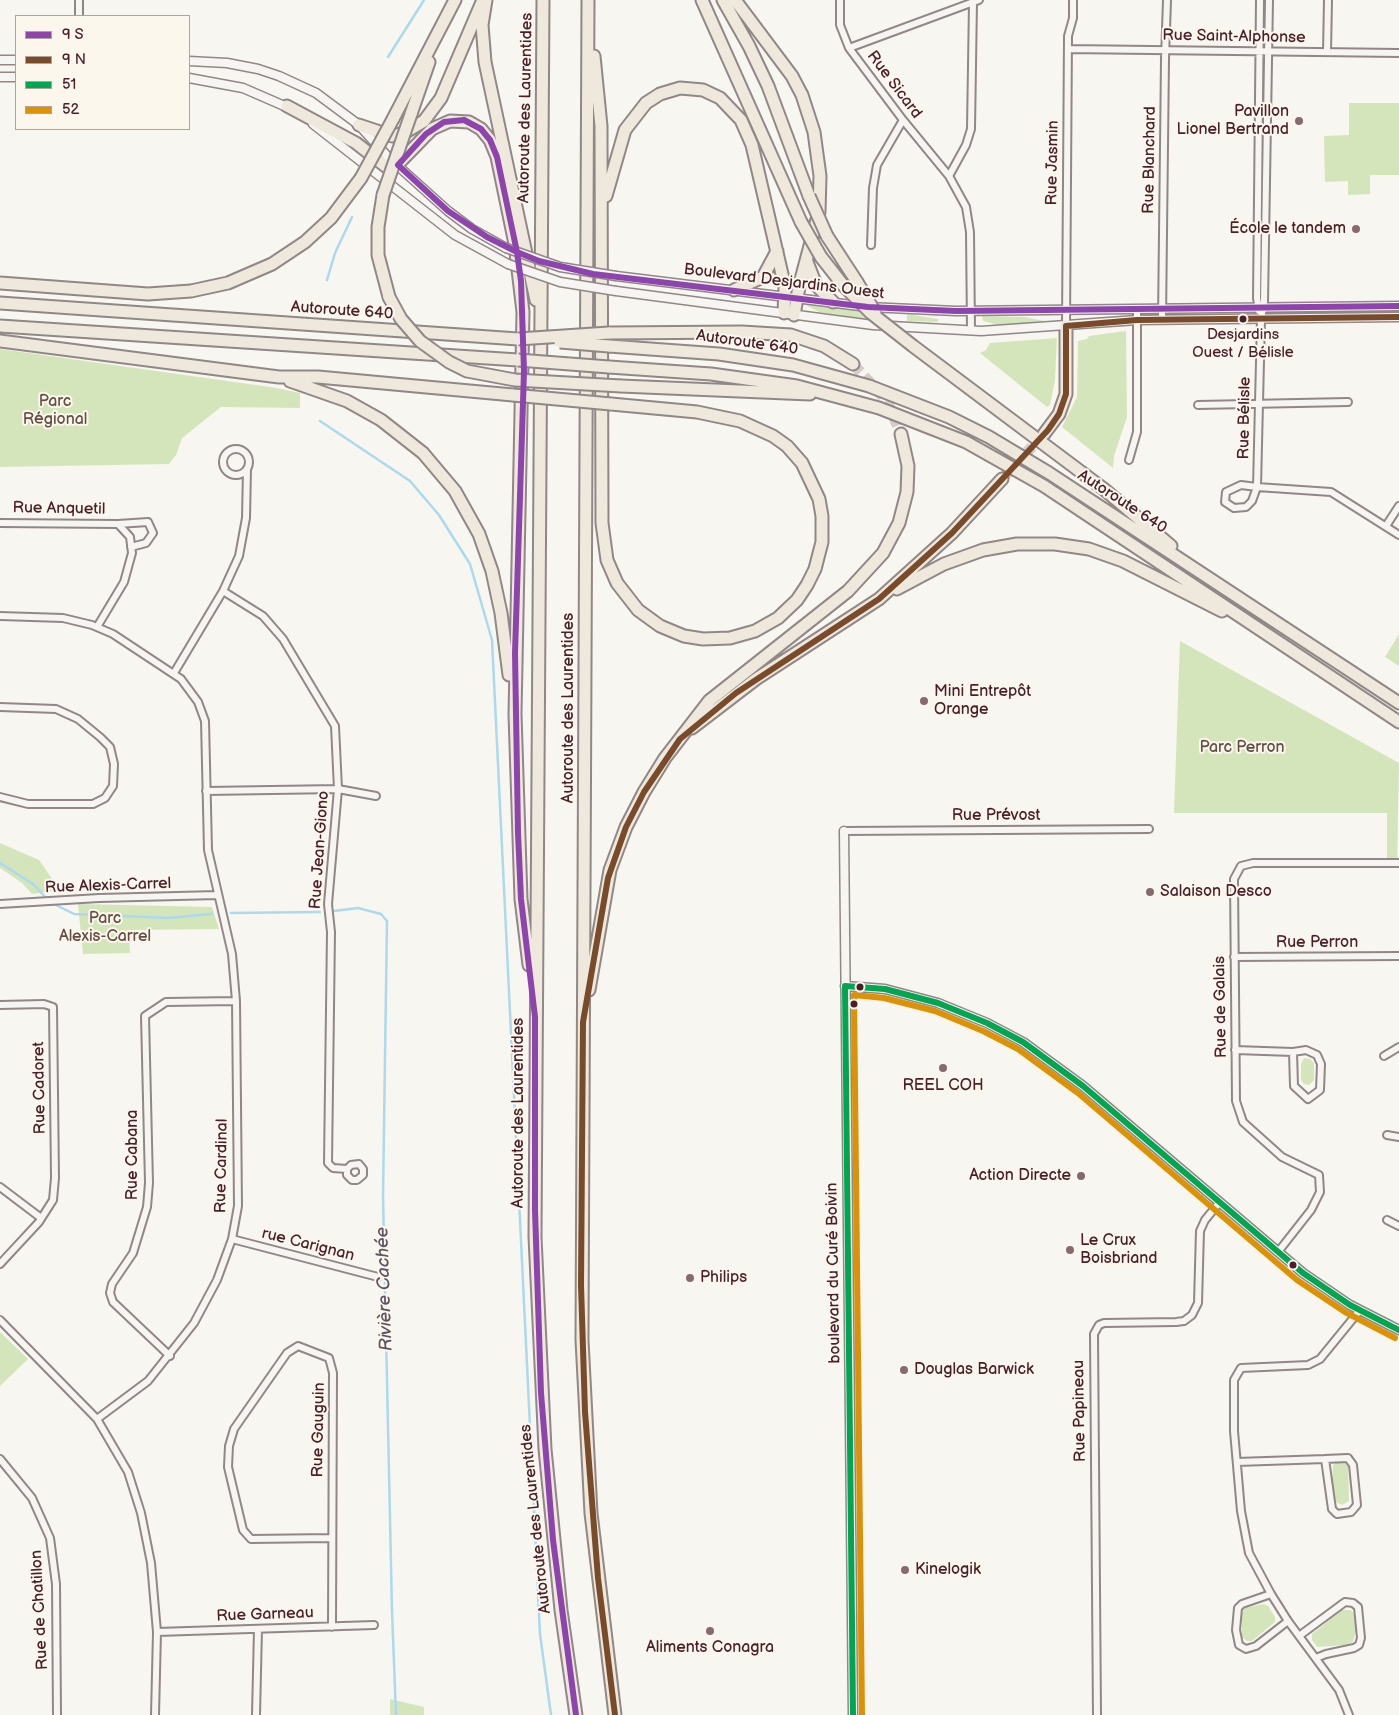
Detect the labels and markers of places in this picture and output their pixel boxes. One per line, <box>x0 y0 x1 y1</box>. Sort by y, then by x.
place label: Pavillon Lionel Bertrand <box>1177 102 1289 140</box>
marker: Pavillon Lionel Bertrand <box>1293 115 1305 127</box>
place label: École le tandem <box>1229 219 1346 239</box>
marker: École le tandem <box>1350 223 1362 235</box>
marker: Desjardins Ouest / Bélisle <box>1238 314 1248 324</box>
place label: Desjardins Ouest / Bélisle <box>1192 326 1294 361</box>
place label: Mini Entrepôt Orange <box>934 682 1031 720</box>
marker: Mini Entrepôt Orange <box>918 695 930 707</box>
place label: Salaison Desco <box>1160 882 1272 902</box>
marker: Salaison Desco <box>1144 886 1156 898</box>
unlabelled marker <box>855 982 865 992</box>
unlabelled marker <box>849 999 859 1009</box>
marker: REEL COH <box>937 1062 949 1074</box>
place label: REEL COH <box>902 1076 984 1096</box>
place label: Action Directe <box>969 1166 1071 1186</box>
marker: Action Directe <box>1075 1170 1087 1182</box>
place label: Le Crux Boisbriand <box>1080 1231 1157 1269</box>
marker: Le Crux Boisbriand <box>1064 1244 1076 1256</box>
unlabelled marker <box>1288 1260 1298 1270</box>
place label: Philips <box>700 1268 747 1288</box>
marker: Philips <box>684 1272 696 1284</box>
place label: Douglas Barwick <box>914 1360 1034 1380</box>
marker: Douglas Barwick <box>898 1364 910 1376</box>
place label: Kinelogik <box>915 1560 981 1580</box>
marker: Kinelogik <box>899 1564 911 1576</box>
marker: Aliments Conagra <box>704 1625 716 1637</box>
place label: Aliments Conagra <box>646 1638 774 1658</box>

